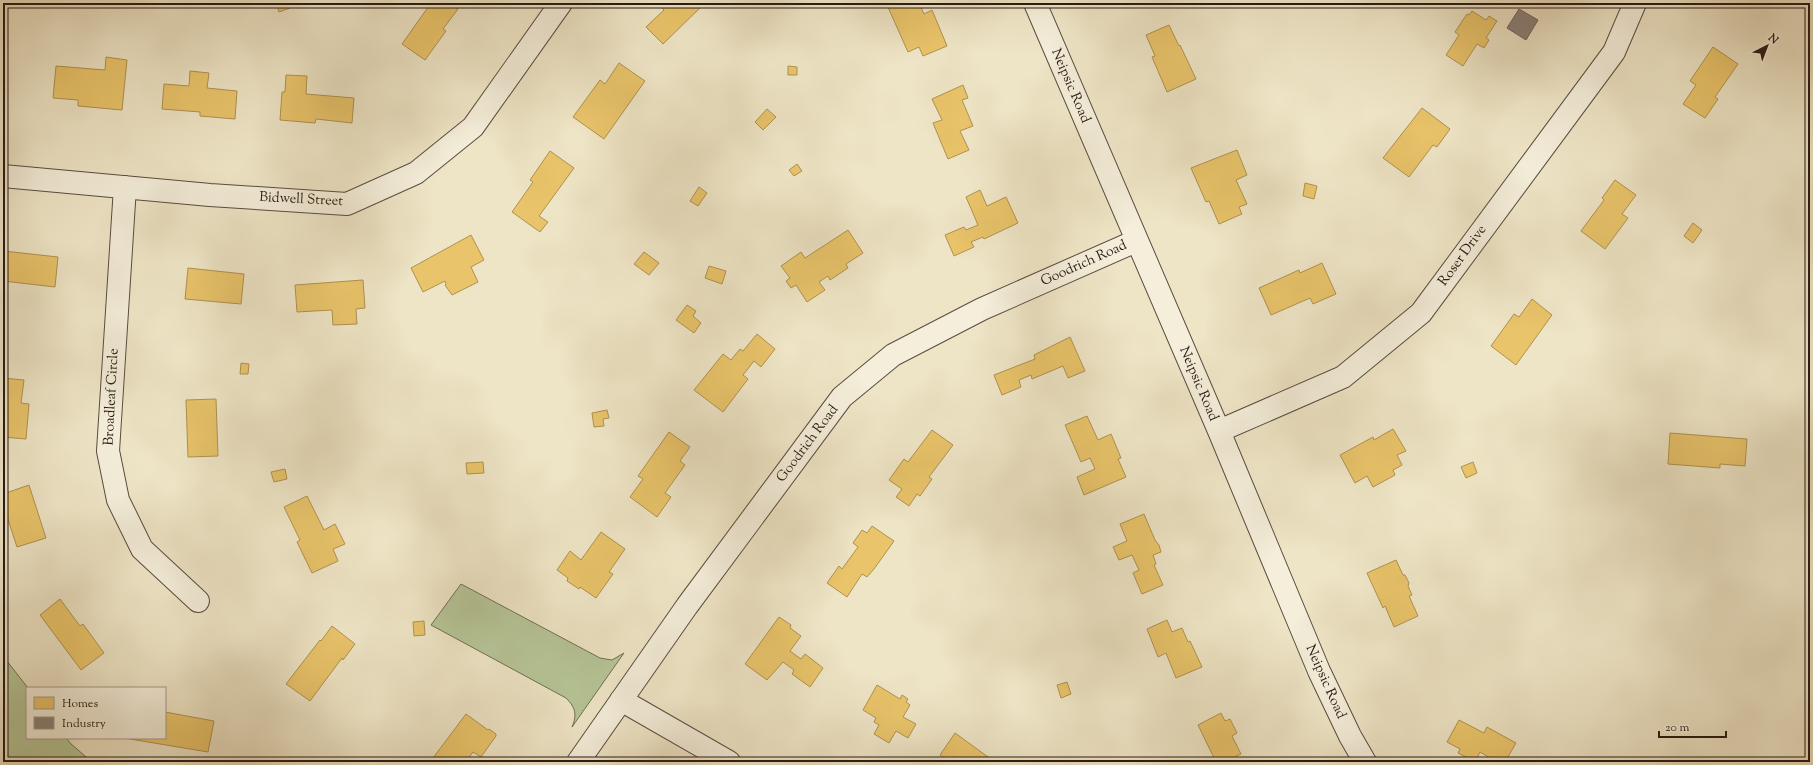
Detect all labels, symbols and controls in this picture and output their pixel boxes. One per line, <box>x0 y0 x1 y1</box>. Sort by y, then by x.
north arrow <box>1747 26 1787 66</box>
text: N <box>1764 30 1782 48</box>
street label: Neipsic Road <box>1045 46 1095 127</box>
street label: Bidwell Street <box>259 188 344 212</box>
street label: Roser Drive <box>1434 221 1492 291</box>
street label: Goodrich Road <box>1038 236 1130 292</box>
street label: Neipsic Road <box>1173 344 1223 425</box>
street label: Broadleaf Circle <box>99 348 125 446</box>
street label: Goodrich Road <box>772 401 844 487</box>
street label: Neipsic Road <box>1300 642 1350 722</box>
legend <box>26 687 166 739</box>
text: Homes <box>62 695 98 713</box>
scale bar <box>1659 713 1726 739</box>
text: Industry <box>62 715 106 733</box>
text: 20 m <box>1665 719 1690 737</box>

